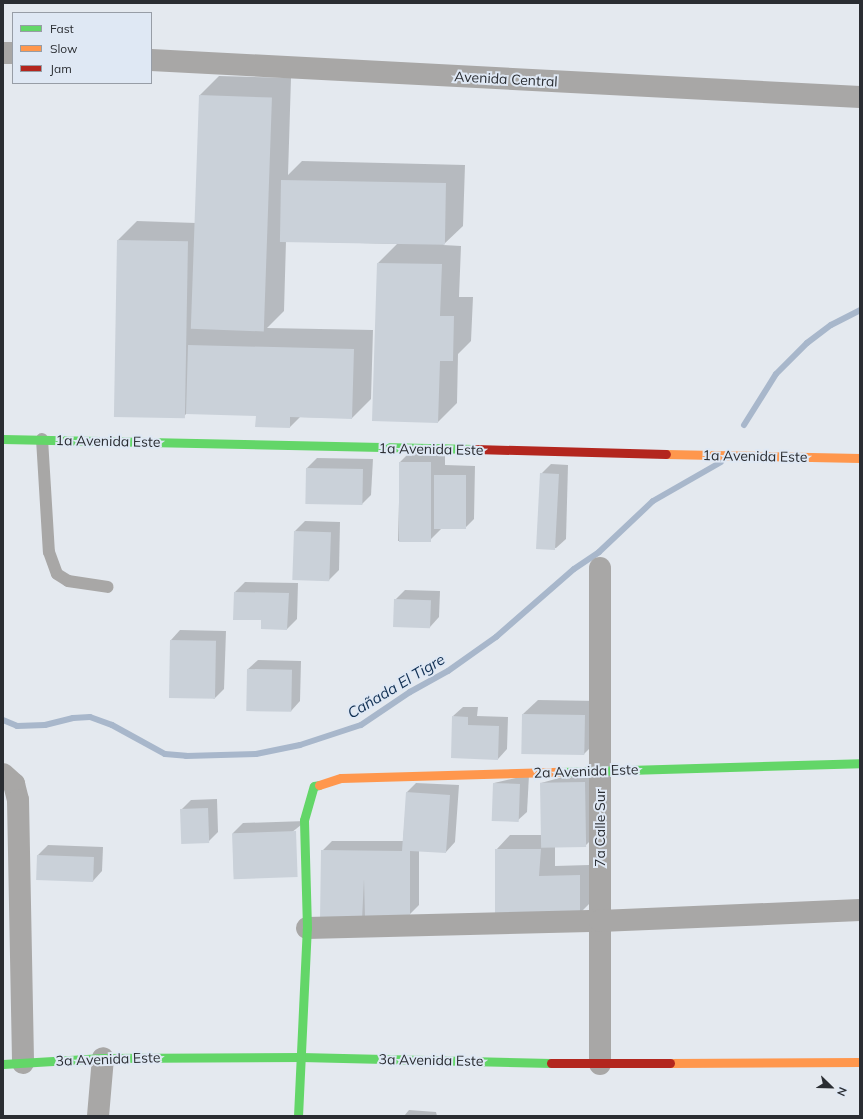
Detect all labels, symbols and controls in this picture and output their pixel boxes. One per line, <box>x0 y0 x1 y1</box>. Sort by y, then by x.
legend <box>12 12 152 84</box>
text: Fast <box>50 21 74 36</box>
text: Slow <box>50 41 78 56</box>
text: Jam <box>50 61 72 76</box>
street label: Avenida Central <box>454 68 558 90</box>
street label: 1a Avenida Este <box>55 432 161 450</box>
street label: 1a Avenida Este <box>378 440 484 458</box>
street label: 1a Avenida Este <box>702 447 808 465</box>
water label: Cañada El Tigre <box>344 650 448 722</box>
street label: 2a Avenida Este <box>533 761 639 781</box>
street label: 7a Calle Sur <box>592 789 608 867</box>
street label: 3a Avenida Este <box>55 1049 161 1069</box>
street label: 3a Avenida Este <box>378 1051 484 1069</box>
north arrow <box>811 1067 851 1107</box>
text: N <box>834 1085 850 1098</box>

